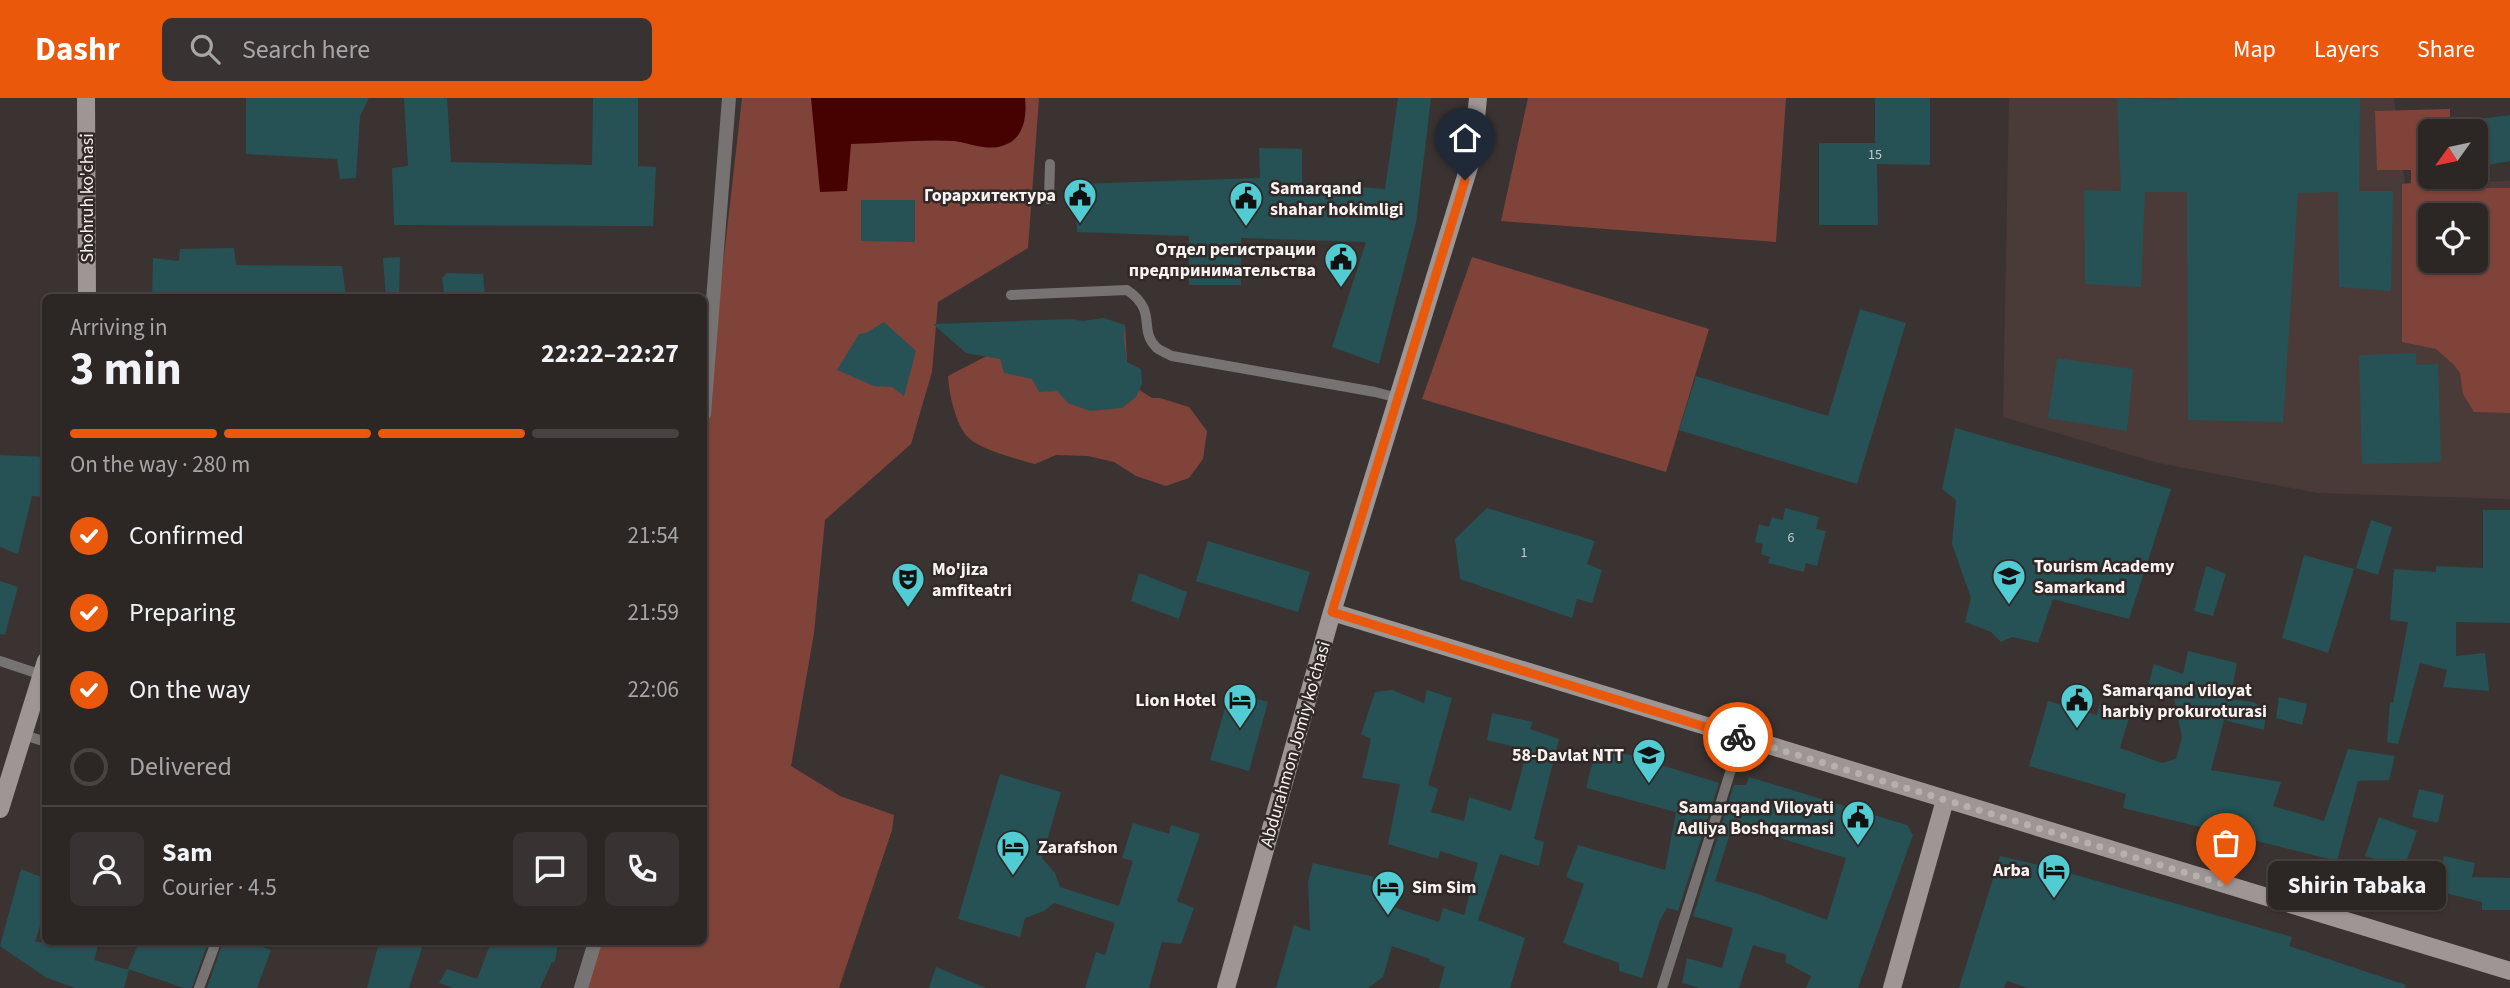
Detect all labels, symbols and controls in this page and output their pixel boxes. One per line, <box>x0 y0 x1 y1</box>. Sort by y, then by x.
search box <box>162 18 652 81</box>
text: Dashr <box>35 26 120 73</box>
icon: search <box>186 30 224 68</box>
text: Search here <box>242 31 370 68</box>
text: Map <box>2233 32 2276 67</box>
text: Layers <box>2314 32 2379 67</box>
text: Share <box>2417 32 2475 67</box>
pin <box>1435 108 1495 180</box>
icon: home <box>1446 119 1484 157</box>
north arrow <box>2418 119 2488 189</box>
map controls <box>2418 119 2488 273</box>
street label: Shohruh ko'chasi <box>75 133 100 263</box>
house number: 15 <box>1868 145 1882 165</box>
public building icon: Горархитектура <box>1061 176 1099 225</box>
place label: Samarqand shahar hokimligi <box>1270 176 1404 222</box>
public building icon: Samarqand shahar hokimligi <box>1227 179 1265 228</box>
place label: Горархитектура <box>924 183 1056 208</box>
button: locate <box>2418 203 2488 273</box>
place label: Отдел регистрации предпринимательства <box>1129 237 1316 283</box>
public building icon: Отдел регистрации предпринимательства <box>1322 240 1360 289</box>
text: Arriving in <box>70 311 168 344</box>
text: 22:22–22:27 <box>541 335 679 372</box>
text: 3 min <box>70 337 182 402</box>
text: On the way · 280 m <box>70 448 250 481</box>
icon: check <box>70 517 108 555</box>
text: Confirmed <box>129 517 244 554</box>
text: 21:54 <box>628 519 679 552</box>
house number: 6 <box>1788 528 1795 548</box>
house number: 1 <box>1521 543 1528 563</box>
place label: Tourism Academy Samarkand <box>2034 554 2175 600</box>
place label: Mo'jiza amfiteatri <box>932 557 1012 603</box>
school or university icon: Tourism Academy Samarkand <box>1990 557 2028 606</box>
theatre icon: Mo'jiza amfiteatri <box>889 560 927 609</box>
icon: check <box>70 594 108 632</box>
text: Preparing <box>129 594 235 631</box>
text: 21:59 <box>628 596 679 629</box>
street label: Abdurahmon Jomiy ko'chasi <box>1254 638 1337 850</box>
icon: check <box>70 671 108 709</box>
text: On the way <box>129 671 250 708</box>
text: 22:06 <box>628 673 679 706</box>
place label: Samarqand viloyat harbiy prokuroturasi <box>2102 678 2267 724</box>
hotel icon: Lion Hotel <box>1221 681 1259 730</box>
public building icon: Samarqand viloyat harbiy prokuroturasi <box>2058 681 2096 730</box>
place label: Lion Hotel <box>1135 688 1216 713</box>
courier <box>1703 702 1773 772</box>
icon: bike <box>1719 718 1757 756</box>
school or university icon: 58-Davlat NTT <box>1630 736 1668 785</box>
place label: 58-Davlat NTT <box>1512 743 1624 768</box>
text: Delivered <box>129 748 232 785</box>
place label: Samarqand Viloyati Adliya Boshqarmasi <box>1676 795 1834 841</box>
public building icon: Samarqand Viloyati Adliya Boshqarmasi <box>1839 798 1877 847</box>
pin <box>2196 813 2256 885</box>
icon: bag <box>2207 824 2245 862</box>
hotel icon: Zarafshon <box>994 828 1032 877</box>
button: person <box>70 832 144 906</box>
button: chat <box>513 832 587 906</box>
button: phone <box>605 832 679 906</box>
text: Sam <box>162 834 212 871</box>
place label: Zarafshon <box>1038 835 1118 860</box>
hotel icon: Arba <box>2035 851 2073 900</box>
place label: Arba <box>1992 858 2030 883</box>
callout: Shirin Tabaka <box>2268 860 2446 910</box>
hotel icon: Sim Sim <box>1369 868 1407 917</box>
text: Shirin Tabaka <box>2288 869 2426 902</box>
text: Courier · 4.5 <box>162 871 277 904</box>
place label: Sim Sim <box>1412 875 1476 900</box>

